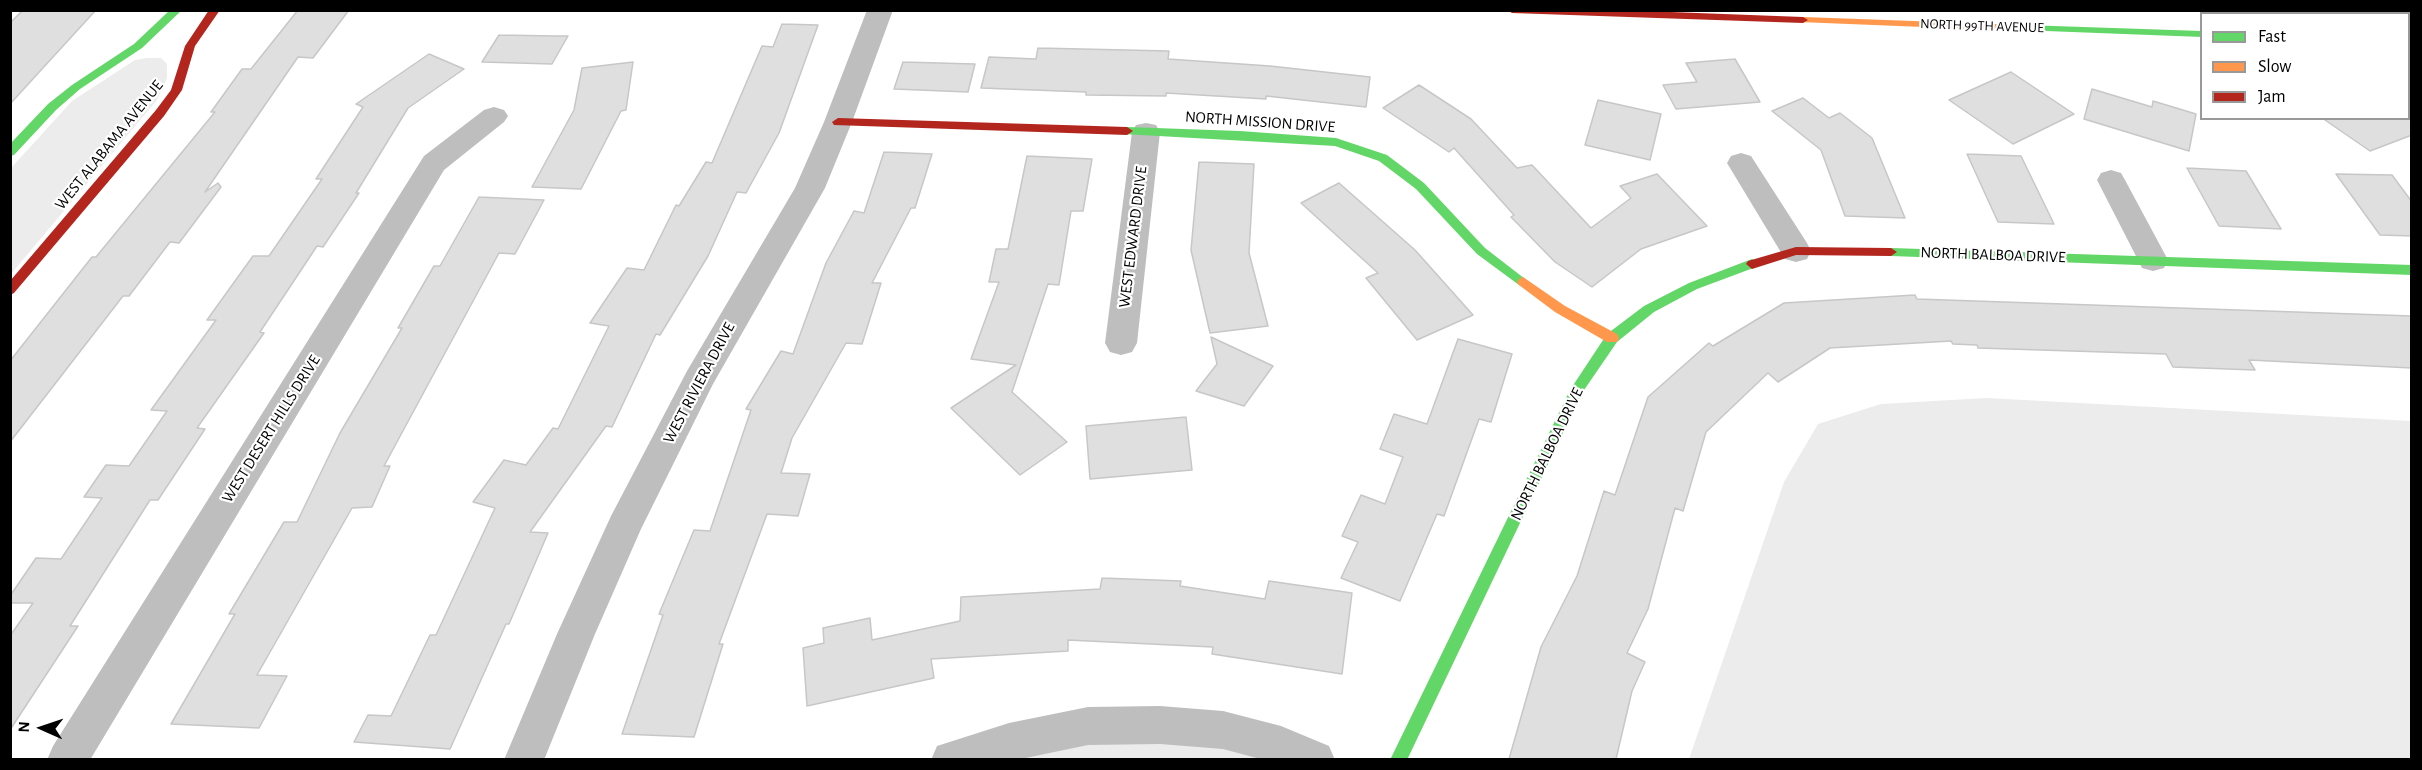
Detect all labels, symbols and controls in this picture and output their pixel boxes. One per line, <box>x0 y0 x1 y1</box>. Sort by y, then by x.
legend <box>2200 12 2410 120</box>
street label: NORTH 99TH AVENUE <box>1920 15 2044 37</box>
text: Fast <box>2258 28 2286 46</box>
text: Slow <box>2258 58 2291 76</box>
street label: WEST ALABAMA AVENUE <box>51 76 167 214</box>
text: Jam <box>2258 88 2286 106</box>
street label: NORTH MISSION DRIVE <box>1184 107 1336 137</box>
street label: WEST EDWARD DRIVE <box>1115 165 1151 309</box>
street label: NORTH BALBOA DRIVE <box>1920 243 2066 267</box>
street label: WEST RIVIERA DRIVE <box>659 319 739 447</box>
street label: WEST DESERT HILLS DRIVE <box>218 352 324 506</box>
street label: NORTH BALBOA DRIVE <box>1507 384 1587 524</box>
north arrow <box>12 698 72 758</box>
text: N <box>16 721 32 733</box>

